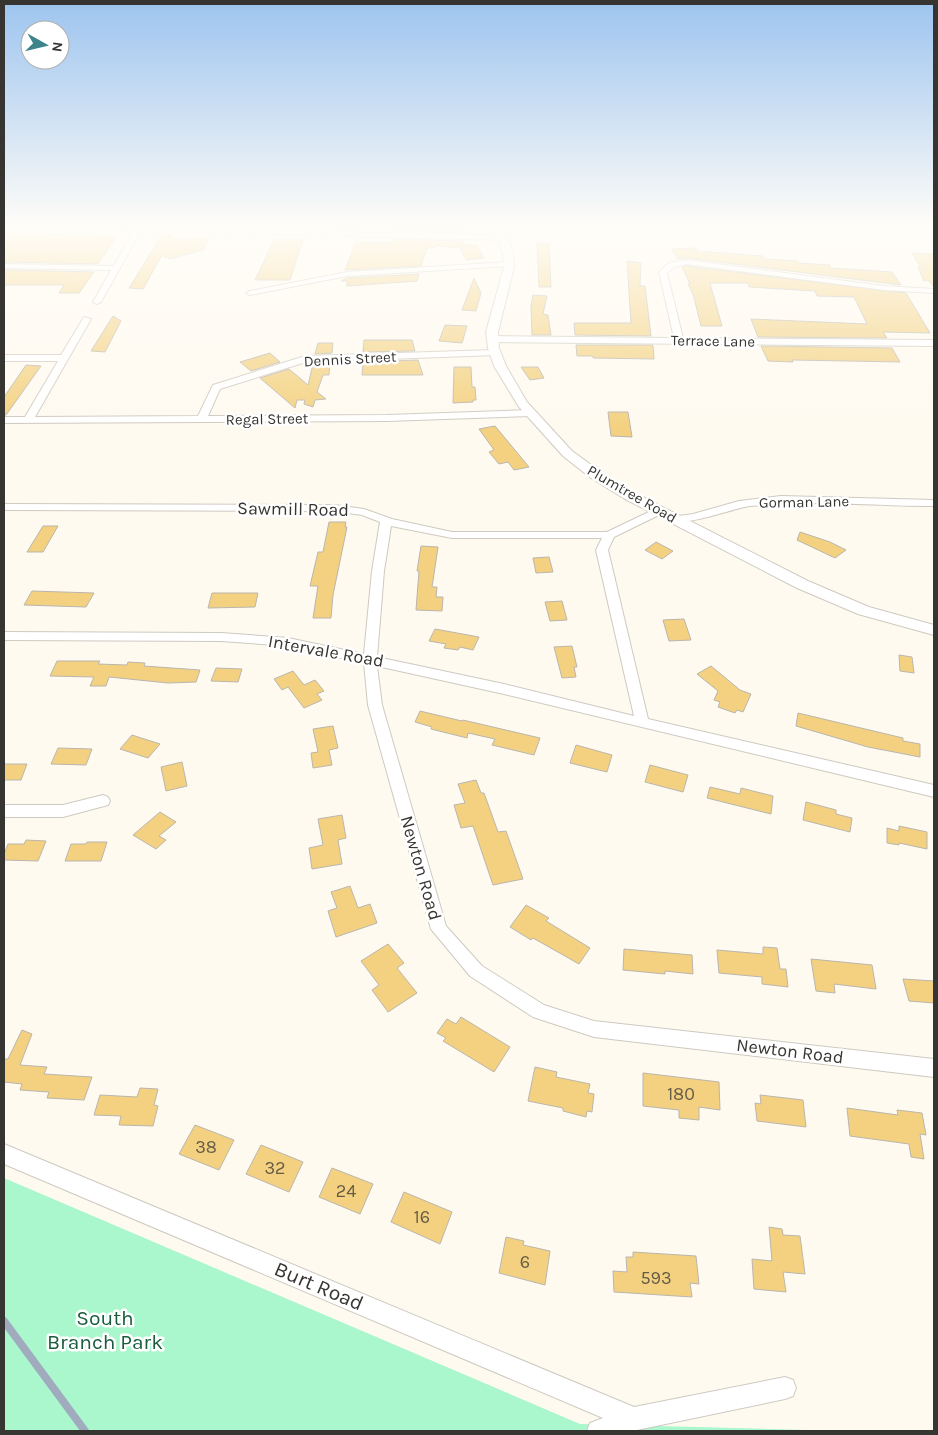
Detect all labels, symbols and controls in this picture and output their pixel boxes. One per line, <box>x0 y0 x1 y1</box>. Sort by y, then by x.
north arrow <box>20 20 70 70</box>
text: N <box>48 41 66 53</box>
street label: Terrace Lane <box>671 331 755 351</box>
street label: Dennis Street <box>303 348 397 370</box>
street label: Regal Street <box>226 409 309 429</box>
street label: Plumtree Road <box>584 461 680 527</box>
street label: Gorman Lane <box>759 492 849 512</box>
street label: Sawmill Road <box>237 497 349 521</box>
street label: Intervale Road <box>266 630 386 672</box>
street label: Newton Road <box>396 813 446 923</box>
street label: Newton Road <box>735 1034 845 1068</box>
house number: 180 <box>667 1083 695 1105</box>
house number: 38 <box>195 1136 217 1158</box>
house number: 32 <box>264 1157 286 1179</box>
house number: 24 <box>336 1180 356 1202</box>
house number: 16 <box>414 1206 430 1228</box>
house number: 6 <box>520 1251 530 1273</box>
street label: Burt Road <box>271 1256 367 1316</box>
house number: 593 <box>640 1267 672 1289</box>
park label: South Branch Park <box>47 1306 163 1354</box>

